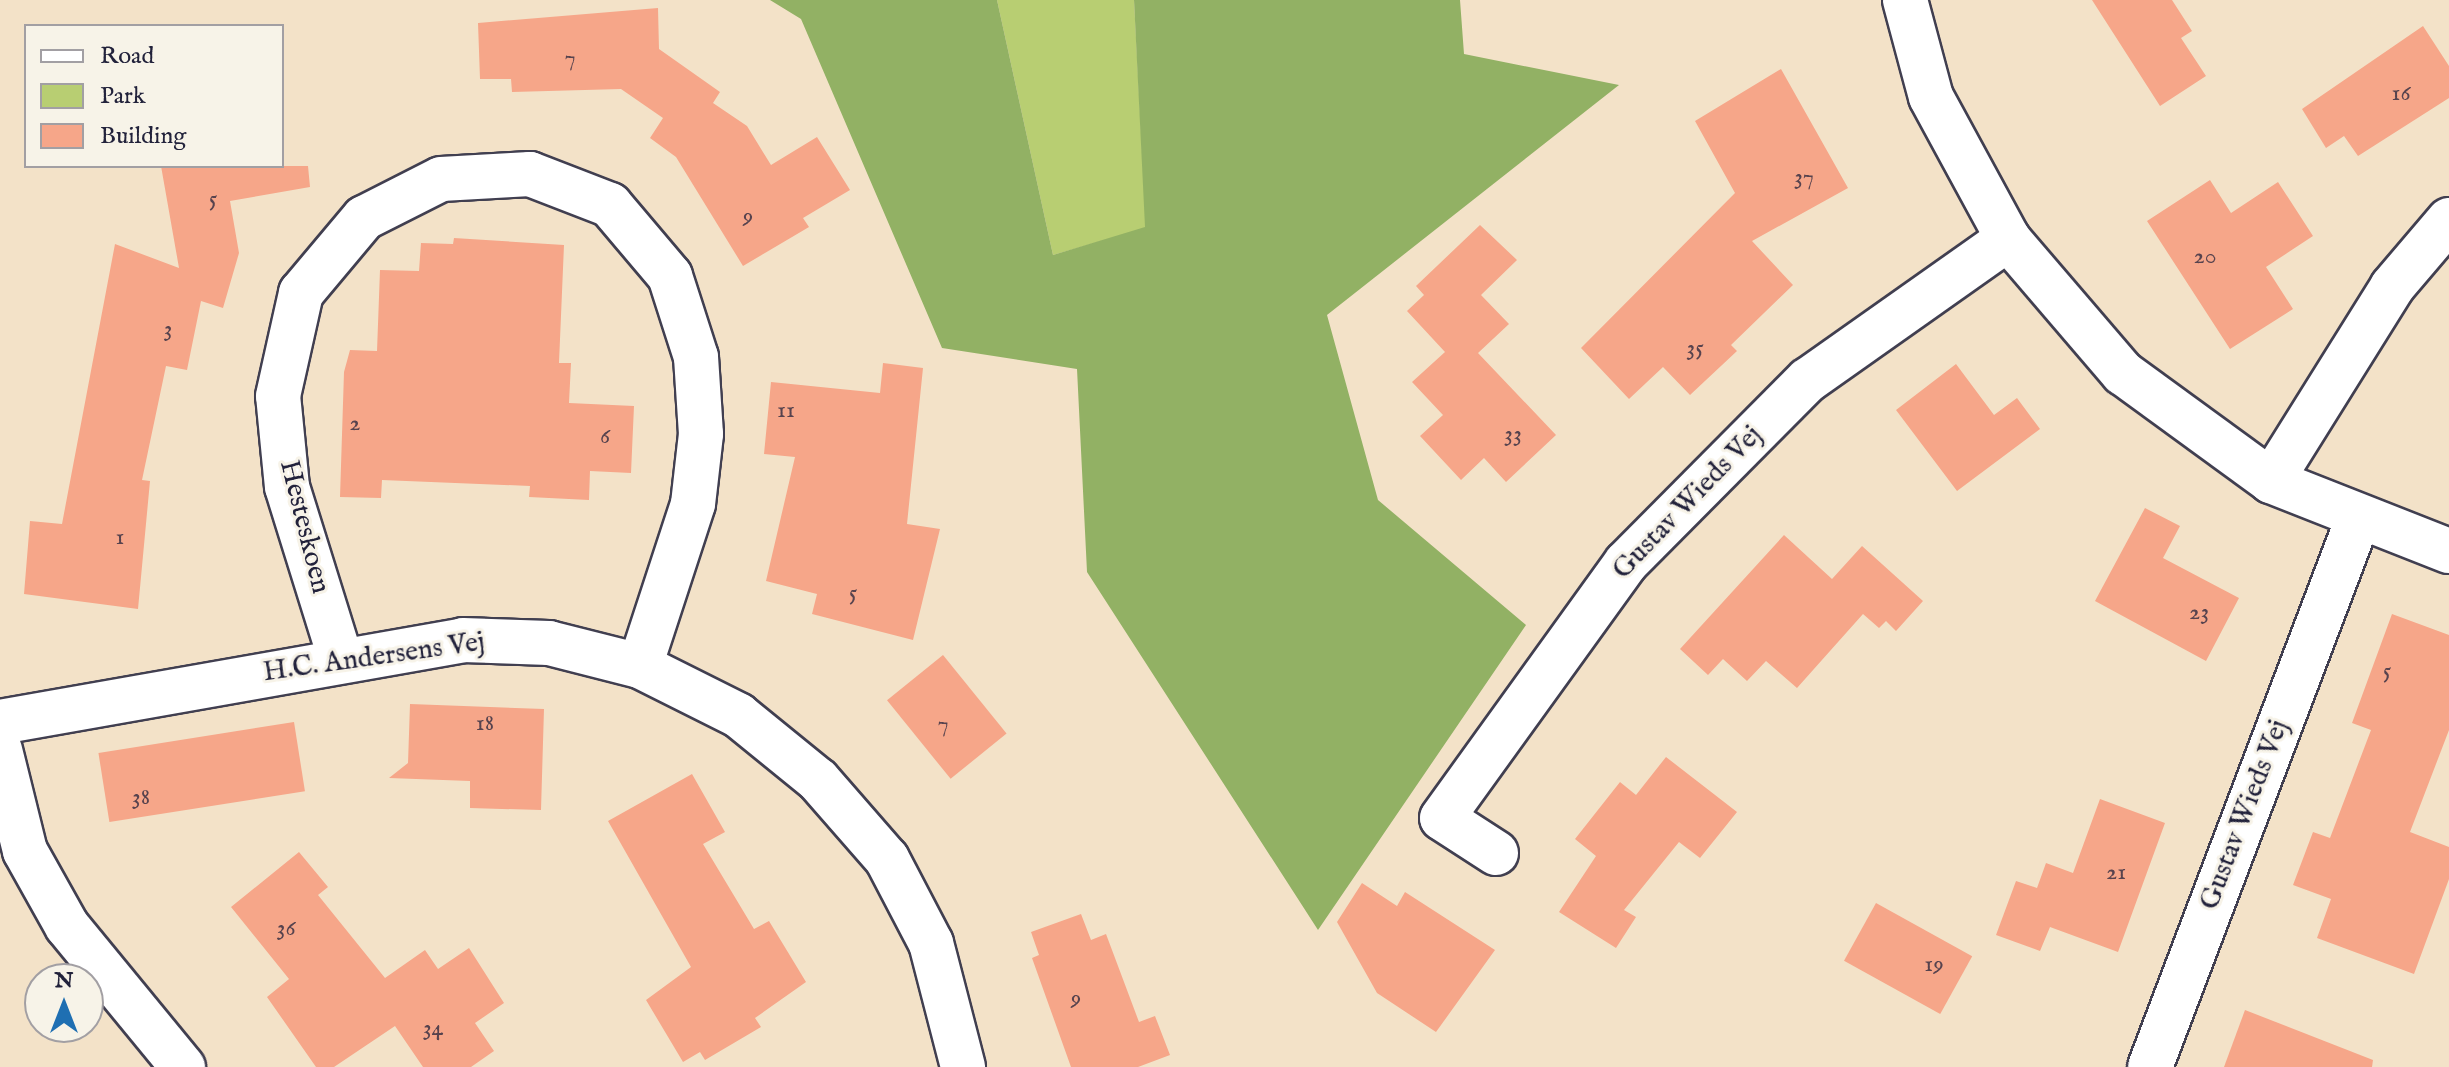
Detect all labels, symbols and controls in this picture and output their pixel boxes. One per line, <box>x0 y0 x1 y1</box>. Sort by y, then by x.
legend <box>24 24 284 168</box>
text: Road <box>100 41 154 72</box>
house number: 7 <box>564 45 576 73</box>
house number: 16 <box>2391 80 2411 108</box>
text: Park <box>100 81 146 112</box>
text: Building <box>100 121 186 152</box>
house number: 37 <box>1794 164 1814 192</box>
house number: 5 <box>209 186 217 214</box>
house number: 9 <box>743 203 753 231</box>
house number: 20 <box>2193 243 2217 271</box>
house number: 3 <box>164 316 172 344</box>
house number: 35 <box>1686 335 1704 363</box>
house number: 11 <box>777 397 795 425</box>
house number: 2 <box>349 410 361 438</box>
street label: Gustav Wieds Vej <box>1606 419 1770 587</box>
house number: 33 <box>1504 421 1522 449</box>
house number: 6 <box>600 423 610 451</box>
street label: Hesteskoen <box>271 457 337 597</box>
house number: 1 <box>116 524 124 552</box>
house number: 5 <box>849 580 857 608</box>
house number: 23 <box>2189 599 2209 627</box>
street label: H.C. Andersens Vej <box>261 626 487 690</box>
house number: 5 <box>2383 658 2391 686</box>
house number: 18 <box>476 710 494 738</box>
house number: 7 <box>937 711 949 739</box>
street label: Gustav Wieds Vej <box>2193 715 2297 915</box>
house number: 38 <box>132 784 150 812</box>
house number: 21 <box>2106 859 2126 887</box>
house number: 36 <box>276 915 296 943</box>
house number: 19 <box>1924 951 1944 979</box>
north arrow <box>24 963 104 1043</box>
text: N <box>54 967 74 995</box>
house number: 9 <box>1071 985 1081 1013</box>
house number: 34 <box>423 1015 443 1043</box>

